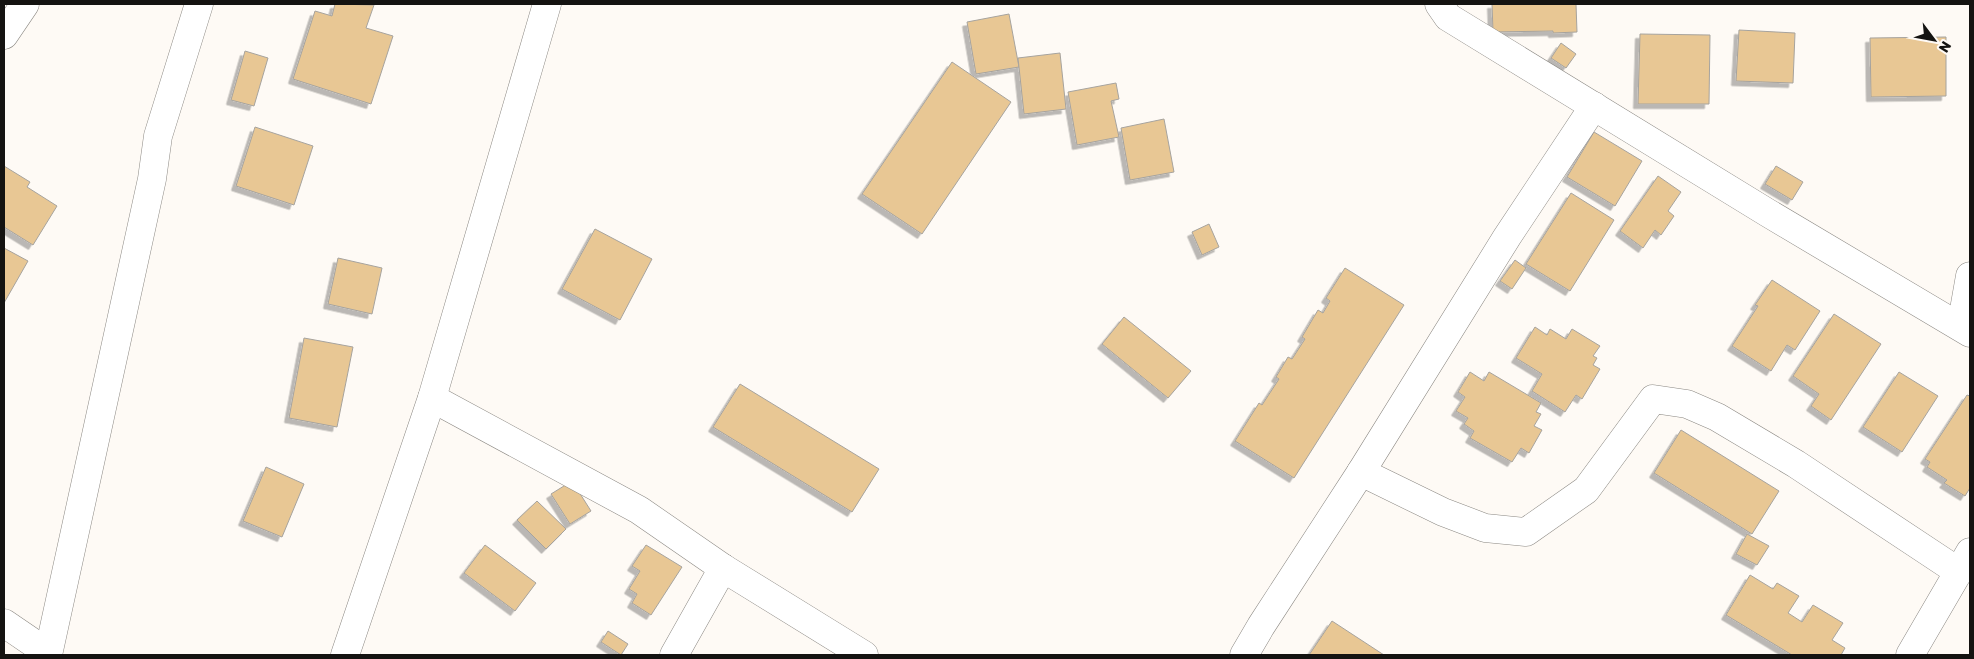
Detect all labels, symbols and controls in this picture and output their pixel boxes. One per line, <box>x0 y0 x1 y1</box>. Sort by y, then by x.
north arrow <box>1909 15 1959 65</box>
text: N <box>1935 38 1954 55</box>

